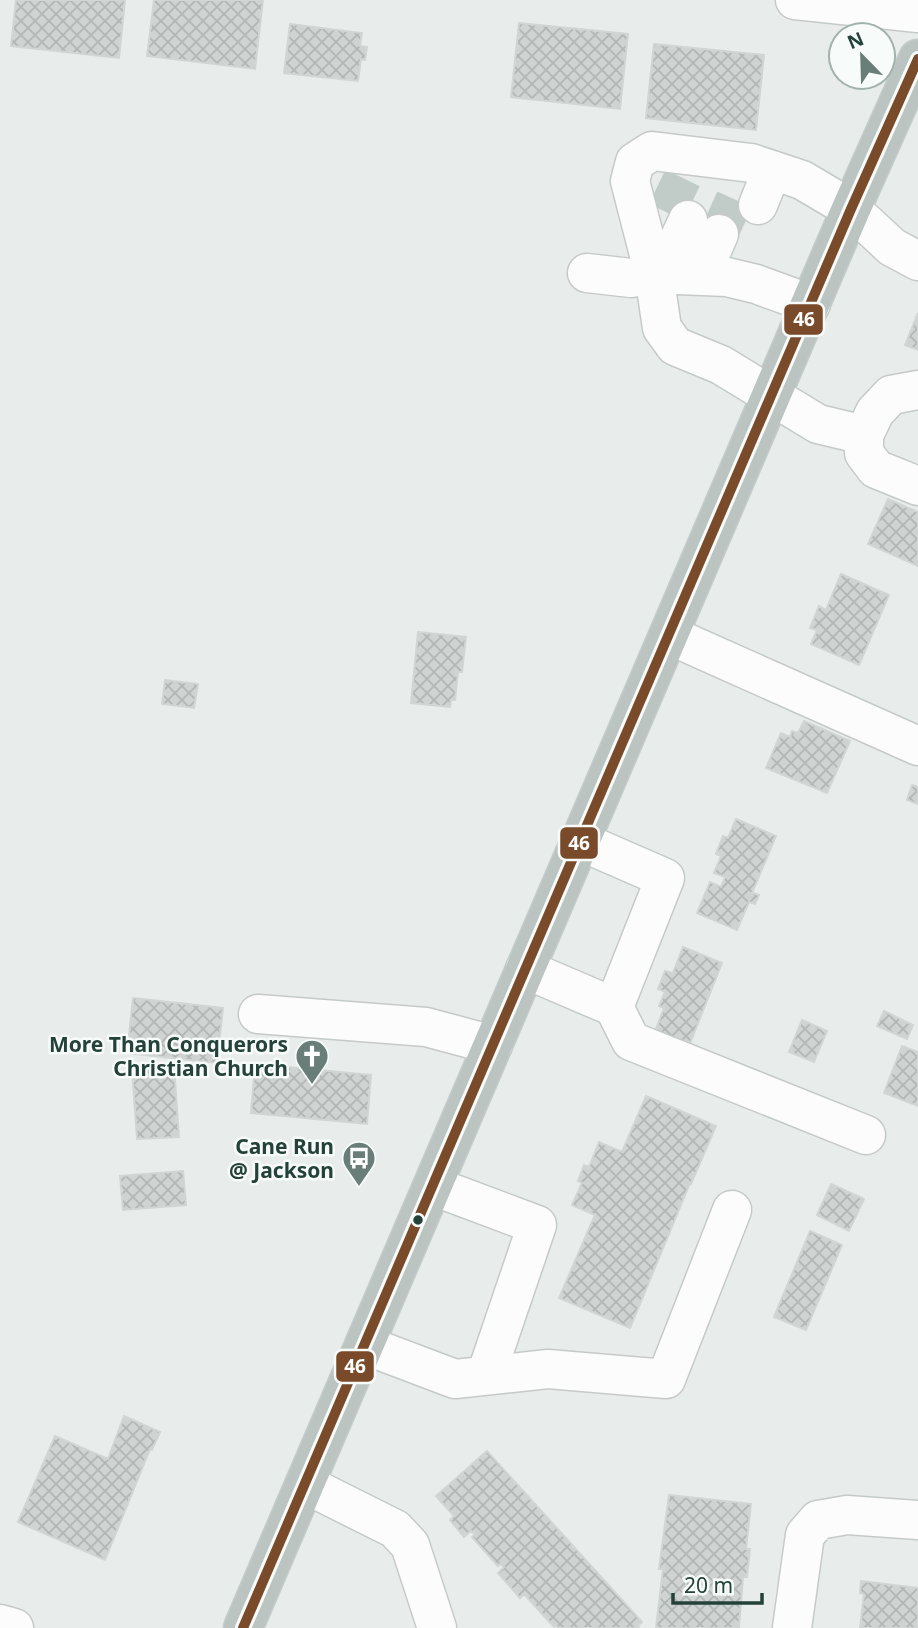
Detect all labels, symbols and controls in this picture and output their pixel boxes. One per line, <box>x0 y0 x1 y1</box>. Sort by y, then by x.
north arrow <box>827 21 897 91</box>
text: N <box>843 25 868 55</box>
line badge: 46 <box>783 303 824 336</box>
text: 46 <box>793 306 815 332</box>
line badge: 46 <box>559 826 599 860</box>
text: 46 <box>568 830 590 856</box>
place label: More Than Conquerors Christian Church <box>49 1030 288 1082</box>
church icon: More Than Conquerors Christian Church <box>293 1037 331 1086</box>
place label: Cane Run @ Jackson <box>229 1132 334 1184</box>
bus stop icon: Cane Run @ Jackson <box>340 1139 378 1188</box>
unlabelled marker <box>411 1213 425 1227</box>
line badge: 46 <box>335 1350 375 1383</box>
text: 46 <box>344 1353 366 1379</box>
scale bar <box>673 1562 762 1606</box>
text: 20 m <box>684 1571 733 1599</box>

